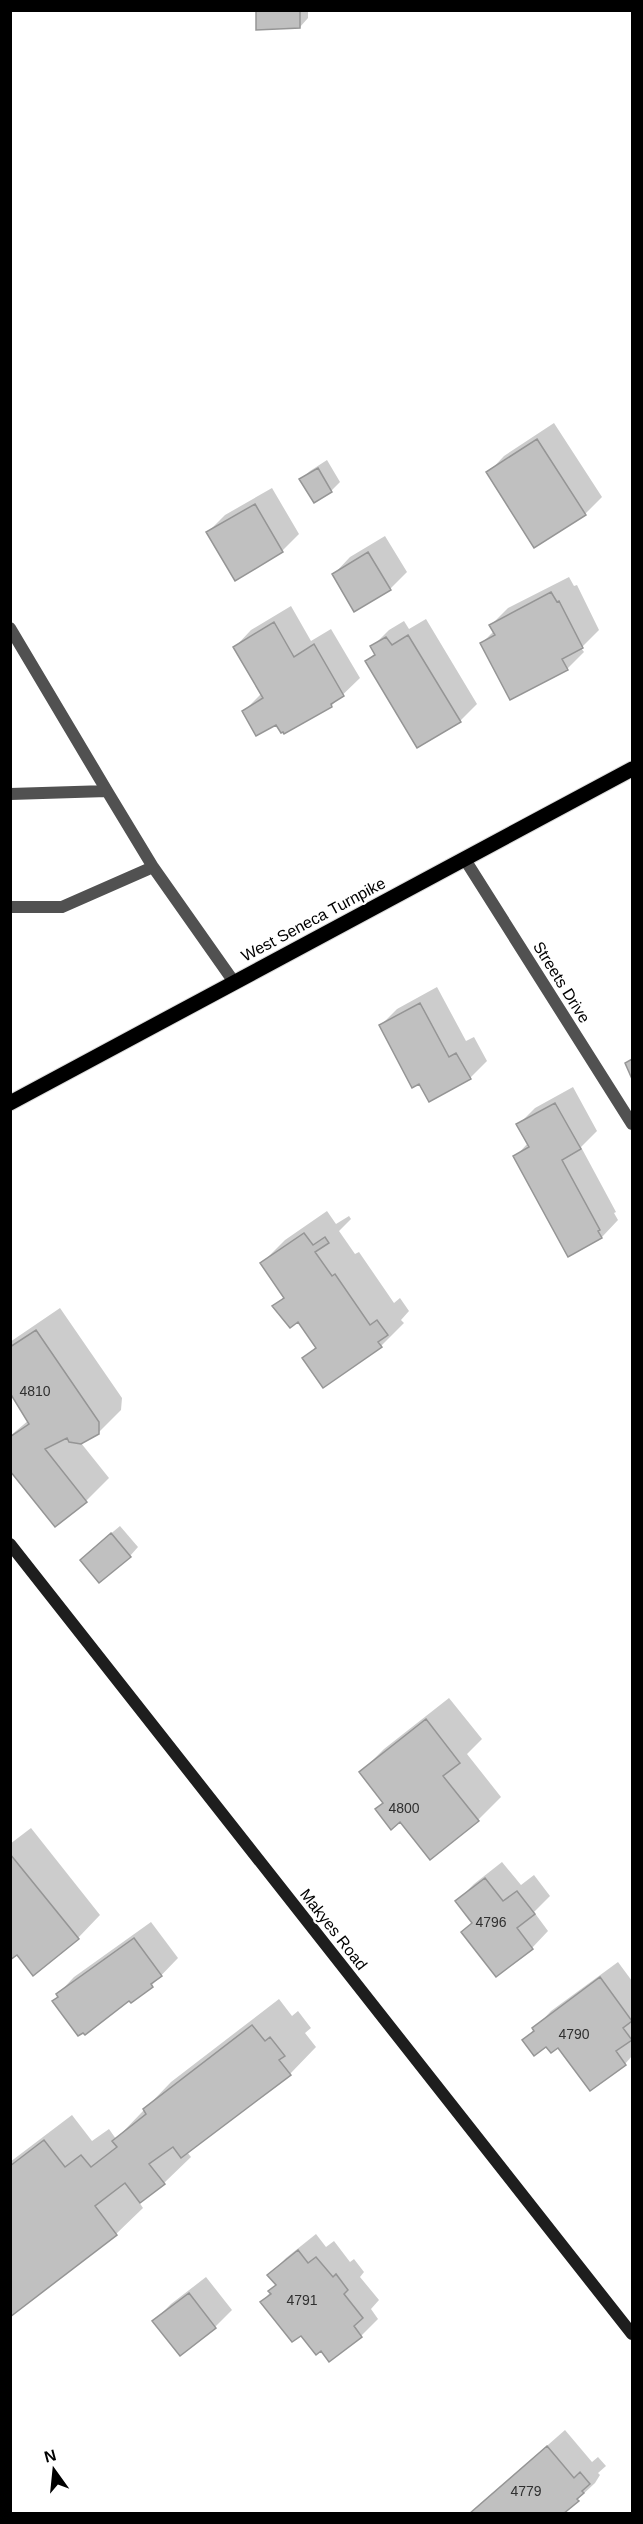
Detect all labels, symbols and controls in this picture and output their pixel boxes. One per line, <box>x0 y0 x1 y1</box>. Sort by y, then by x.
street label: West Seneca Turnpike <box>238 874 388 965</box>
street label: Streets Drive <box>530 939 593 1026</box>
house number: 4810 <box>19 1383 51 1399</box>
house number: 4800 <box>388 1800 420 1816</box>
street label: Makyes Road <box>297 1886 370 1973</box>
house number: 4796 <box>475 1914 507 1930</box>
house number: 4790 <box>558 2026 590 2042</box>
house number: 4791 <box>286 2292 318 2308</box>
north arrow <box>24 2440 84 2500</box>
text: N <box>42 2446 58 2466</box>
house number: 4779 <box>510 2483 542 2499</box>

